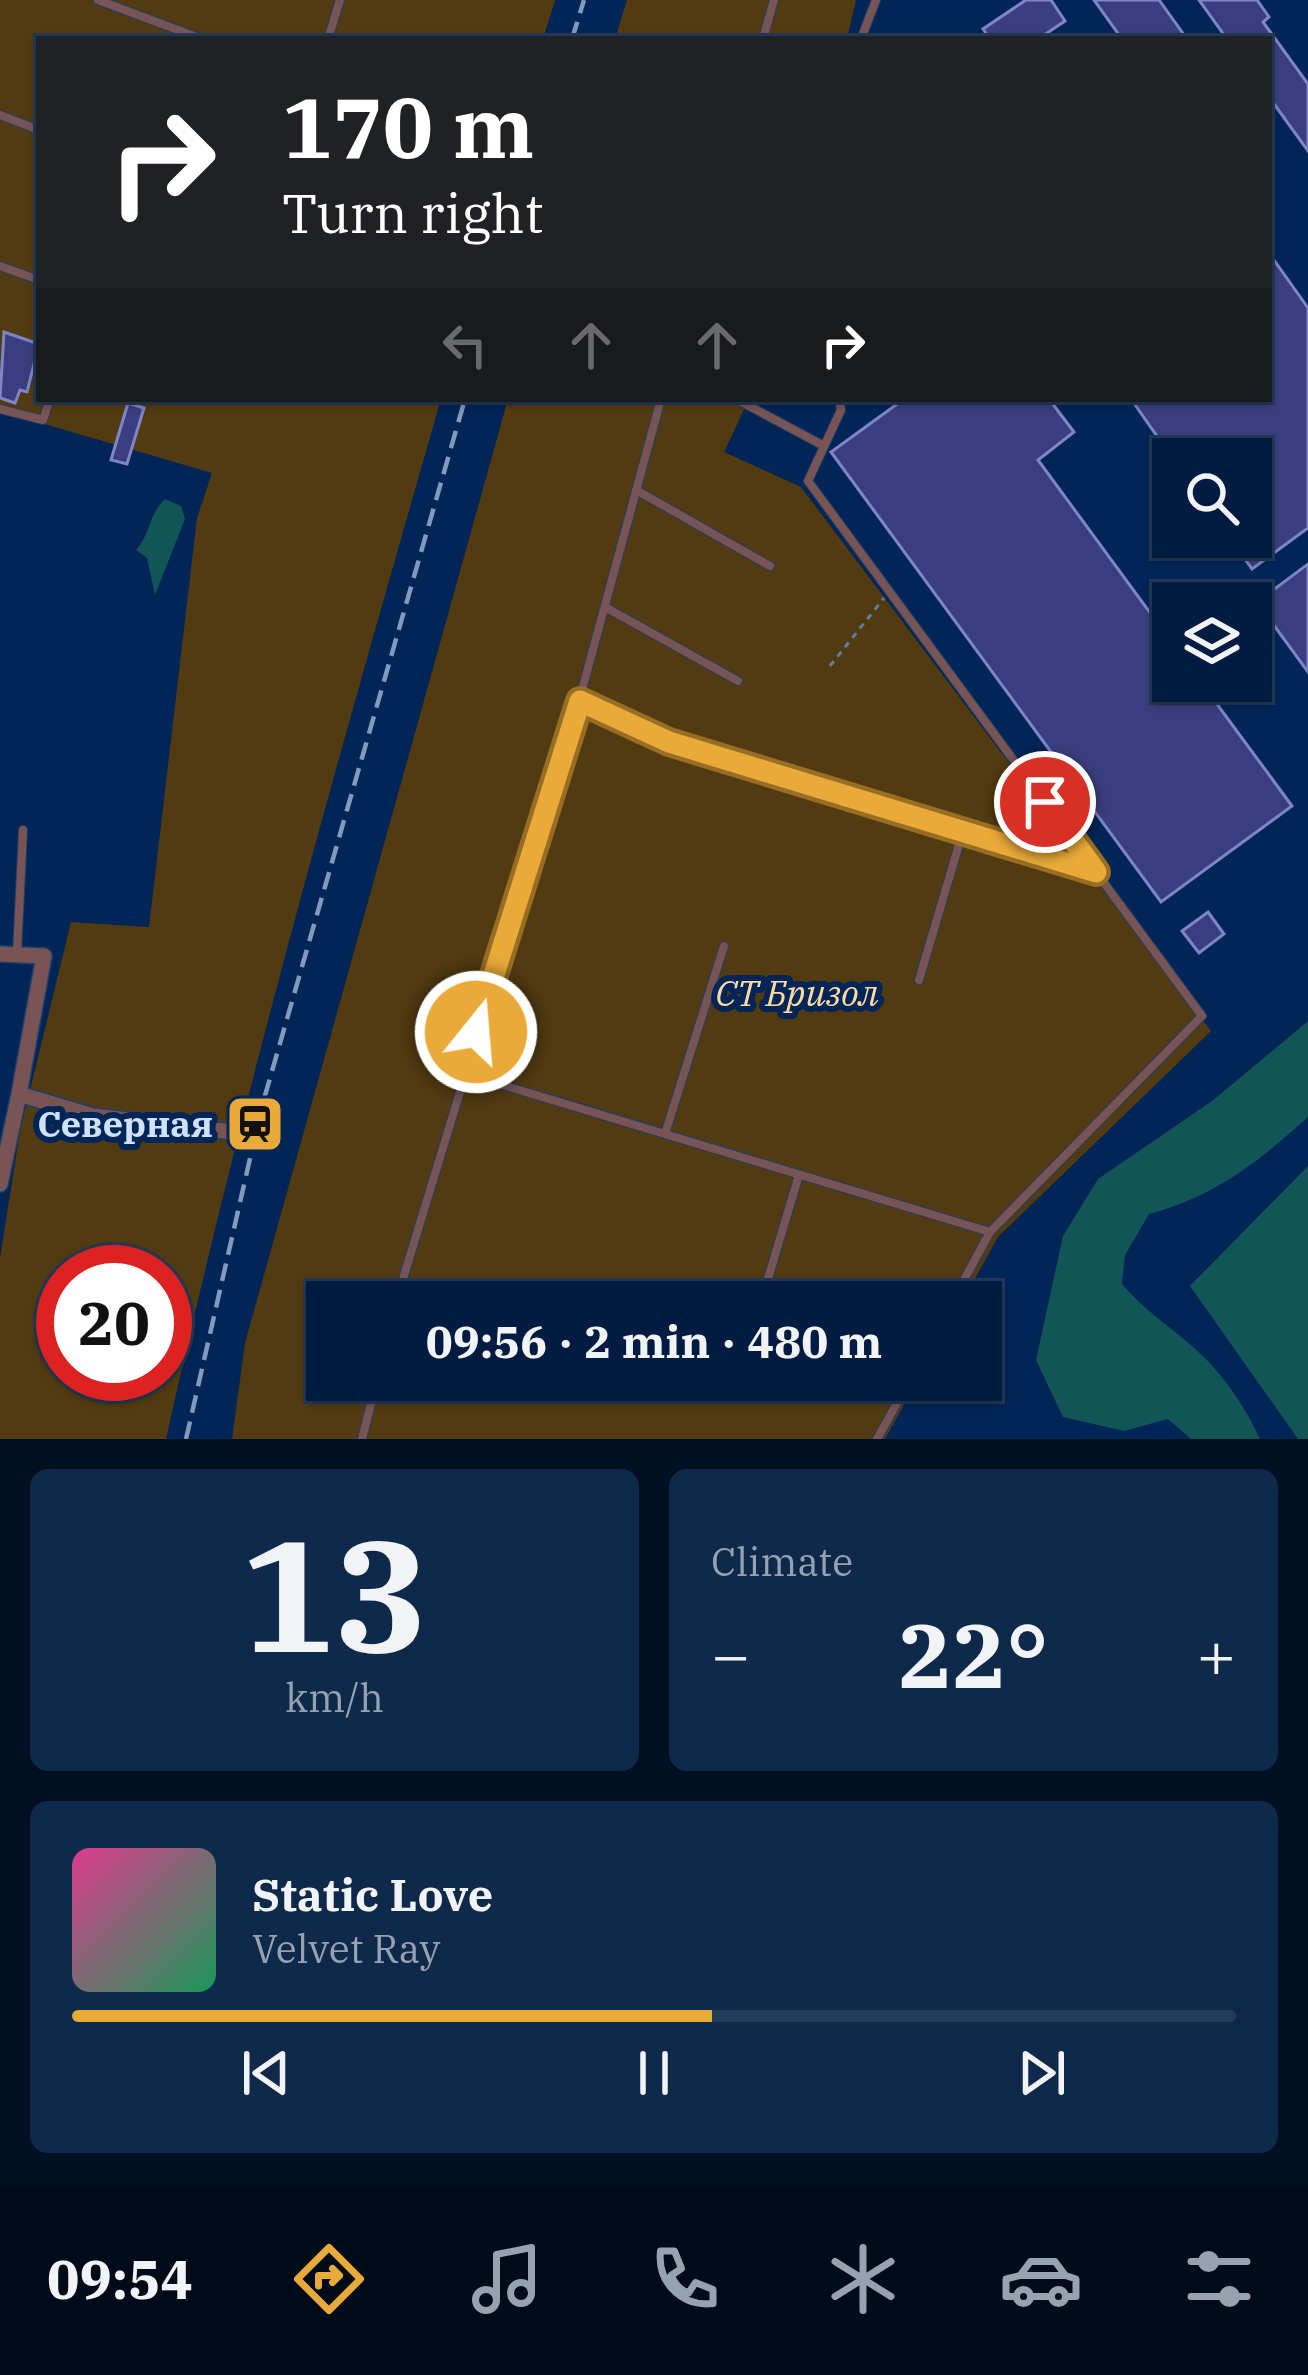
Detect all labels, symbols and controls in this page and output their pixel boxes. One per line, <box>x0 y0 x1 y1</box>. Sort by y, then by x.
text: 170 m <box>282 72 534 181</box>
icon: right <box>84 84 240 240</box>
text: Turn right <box>282 178 544 248</box>
icon: left <box>432 312 498 378</box>
icon: ahead <box>558 312 624 378</box>
icon: ahead <box>684 312 750 378</box>
icon: right <box>810 312 876 378</box>
map controls <box>1152 438 1272 702</box>
button: search <box>1152 438 1272 558</box>
button: layers <box>1152 582 1272 702</box>
pin <box>994 751 1096 853</box>
icon: arrive <box>1012 769 1078 835</box>
position arrow <box>413 969 539 1095</box>
park label: СТ Бризол <box>715 969 879 1016</box>
station icon: Северная <box>224 1093 286 1155</box>
place label: Северная <box>37 1100 213 1147</box>
speed limit sign: 20 <box>36 1245 192 1401</box>
text: 09:56 · 2 min · 480 m <box>426 1312 882 1370</box>
text: 13 <box>241 1492 428 1695</box>
text: Climate <box>711 1536 853 1587</box>
text: 22° <box>898 1596 1049 1713</box>
text: − <box>711 1611 751 1697</box>
text: + <box>1196 1611 1236 1697</box>
text: km/h <box>285 1672 384 1723</box>
text: Static Love <box>252 1865 493 1923</box>
text: Velvet Ray <box>252 1923 440 1974</box>
icon: previous <box>233 2040 299 2106</box>
icon: pause <box>621 2040 687 2106</box>
icon: next <box>1009 2040 1075 2106</box>
icon: directions <box>287 2237 371 2321</box>
icon: music <box>465 2237 549 2321</box>
icon: phone <box>643 2237 727 2321</box>
icon: climate <box>821 2237 905 2321</box>
icon: car <box>999 2237 1083 2321</box>
icon: filters <box>1177 2237 1261 2321</box>
text: 09:54 <box>47 2244 193 2314</box>

